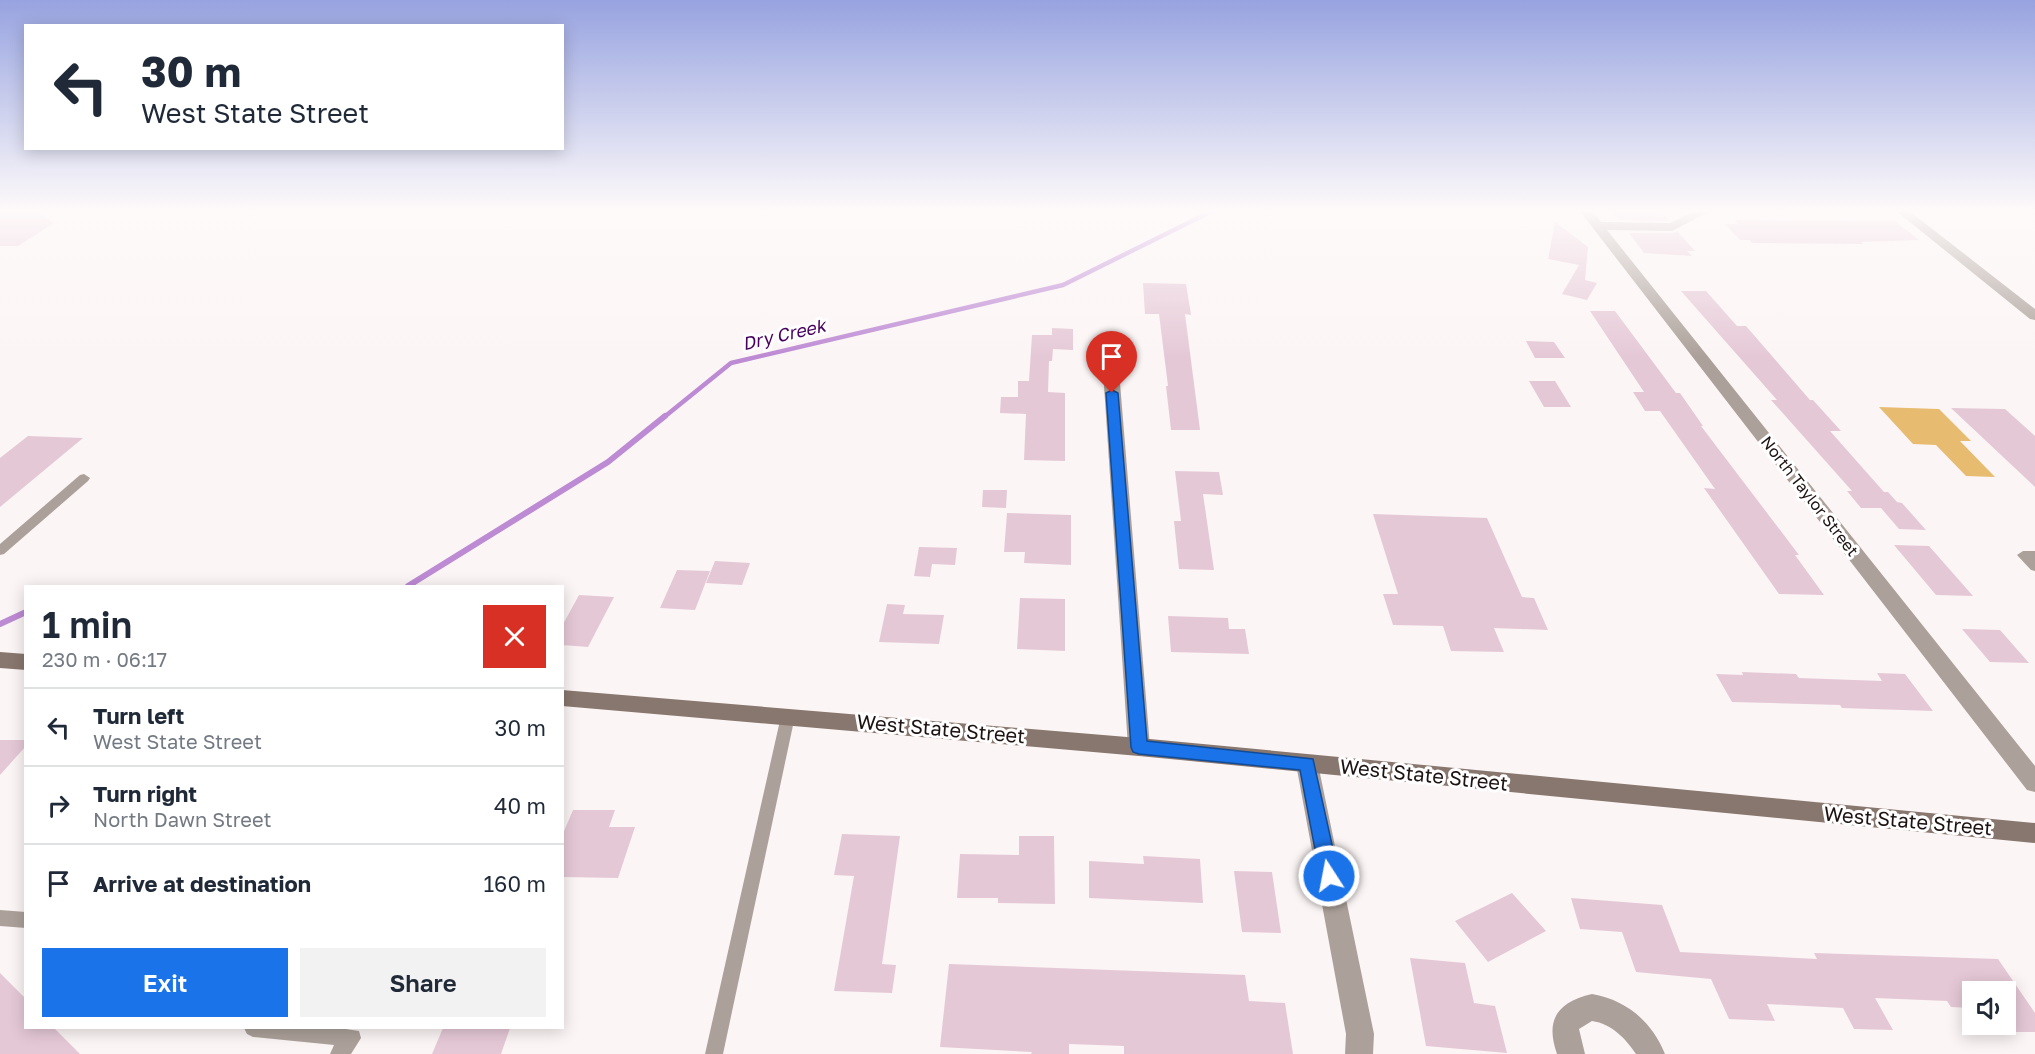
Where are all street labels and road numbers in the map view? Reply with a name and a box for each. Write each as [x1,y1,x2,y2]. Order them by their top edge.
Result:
street label: North Taylor Street [1757,432,1863,560]
street label: West State Street [856,709,1026,747]
street label: West State Street [1339,753,1509,795]
street label: West State Street [1823,801,1993,839]

